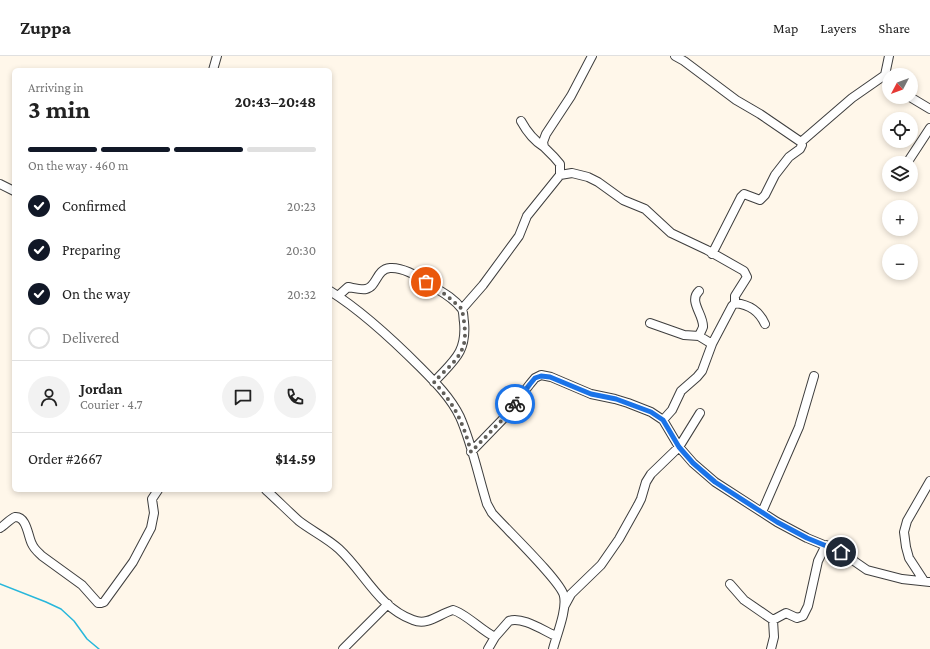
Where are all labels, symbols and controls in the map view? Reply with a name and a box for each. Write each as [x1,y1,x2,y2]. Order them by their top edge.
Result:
text: Zuppa [20,17,71,38]
text: Map [773,20,798,36]
text: Layers [820,20,857,36]
text: Share [879,20,910,36]
north arrow [882,68,918,104]
map controls [882,68,918,280]
text: Arriving in [28,80,84,95]
text: 20:43–20:48 [235,94,316,110]
text: 3 min [28,95,90,124]
button: locate [882,112,918,148]
button: layers [882,156,918,192]
text: On the way · 460 m [28,158,128,173]
icon: check [28,195,50,217]
text: Confirmed [62,198,126,214]
text: 20:23 [287,199,316,214]
button: + [882,200,918,236]
icon: check [28,239,50,261]
text: Preparing [62,242,121,258]
text: 20:30 [286,243,316,258]
button: − [882,244,918,280]
pin [409,265,443,299]
icon: bag [415,271,437,293]
icon: check [28,283,50,305]
text: On the way [62,286,130,302]
text: 20:32 [287,287,316,302]
text: Delivered [62,330,119,346]
button: person [28,376,70,418]
button: chat [222,376,264,418]
button: phone [274,376,316,418]
text: Jordan [80,381,122,397]
courier [495,384,535,424]
icon: bike [504,393,526,415]
text: Courier · 4.7 [80,397,143,412]
text: Order #2667 [28,451,102,467]
text: $14.59 [275,451,316,467]
pin [824,535,858,569]
icon: home [830,541,852,563]

